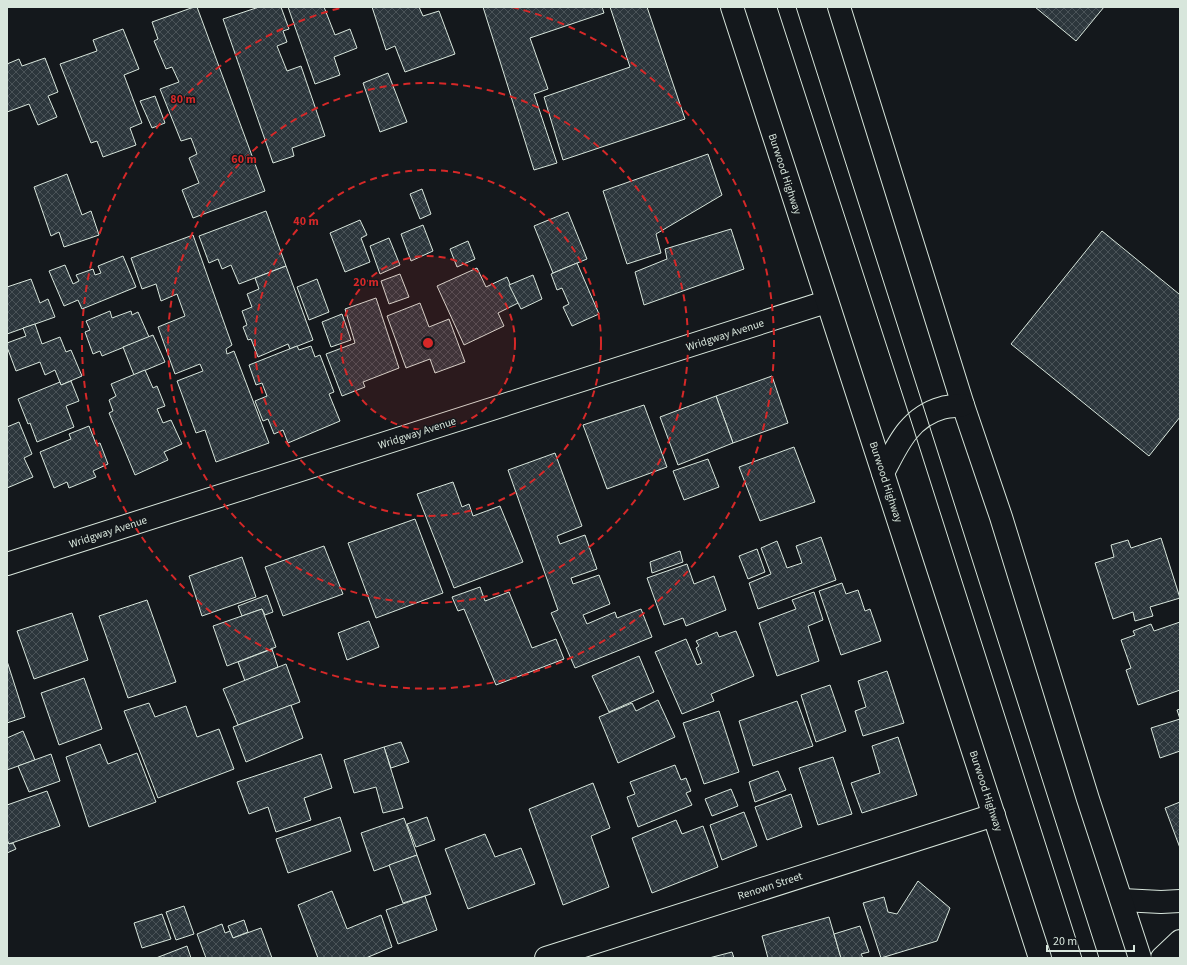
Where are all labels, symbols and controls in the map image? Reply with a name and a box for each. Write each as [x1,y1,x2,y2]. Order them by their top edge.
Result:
text: 80 m [170,91,196,108]
street label: Burwood Highway [765,132,805,216]
text: 60 m [231,151,257,168]
text: 40 m [293,213,319,230]
text: 20 m [353,274,379,291]
street label: Wridgway Avenue [684,315,767,355]
centre of rings [421,336,435,350]
street label: Wridgway Avenue [376,413,459,453]
street label: Burwood Highway [866,440,906,524]
street label: Wridgway Avenue [67,512,150,552]
street label: Burwood Highway [966,749,1006,833]
street label: Renown Street [736,868,805,904]
scale bar [1047,927,1134,953]
text: 20 m [1053,933,1077,950]

